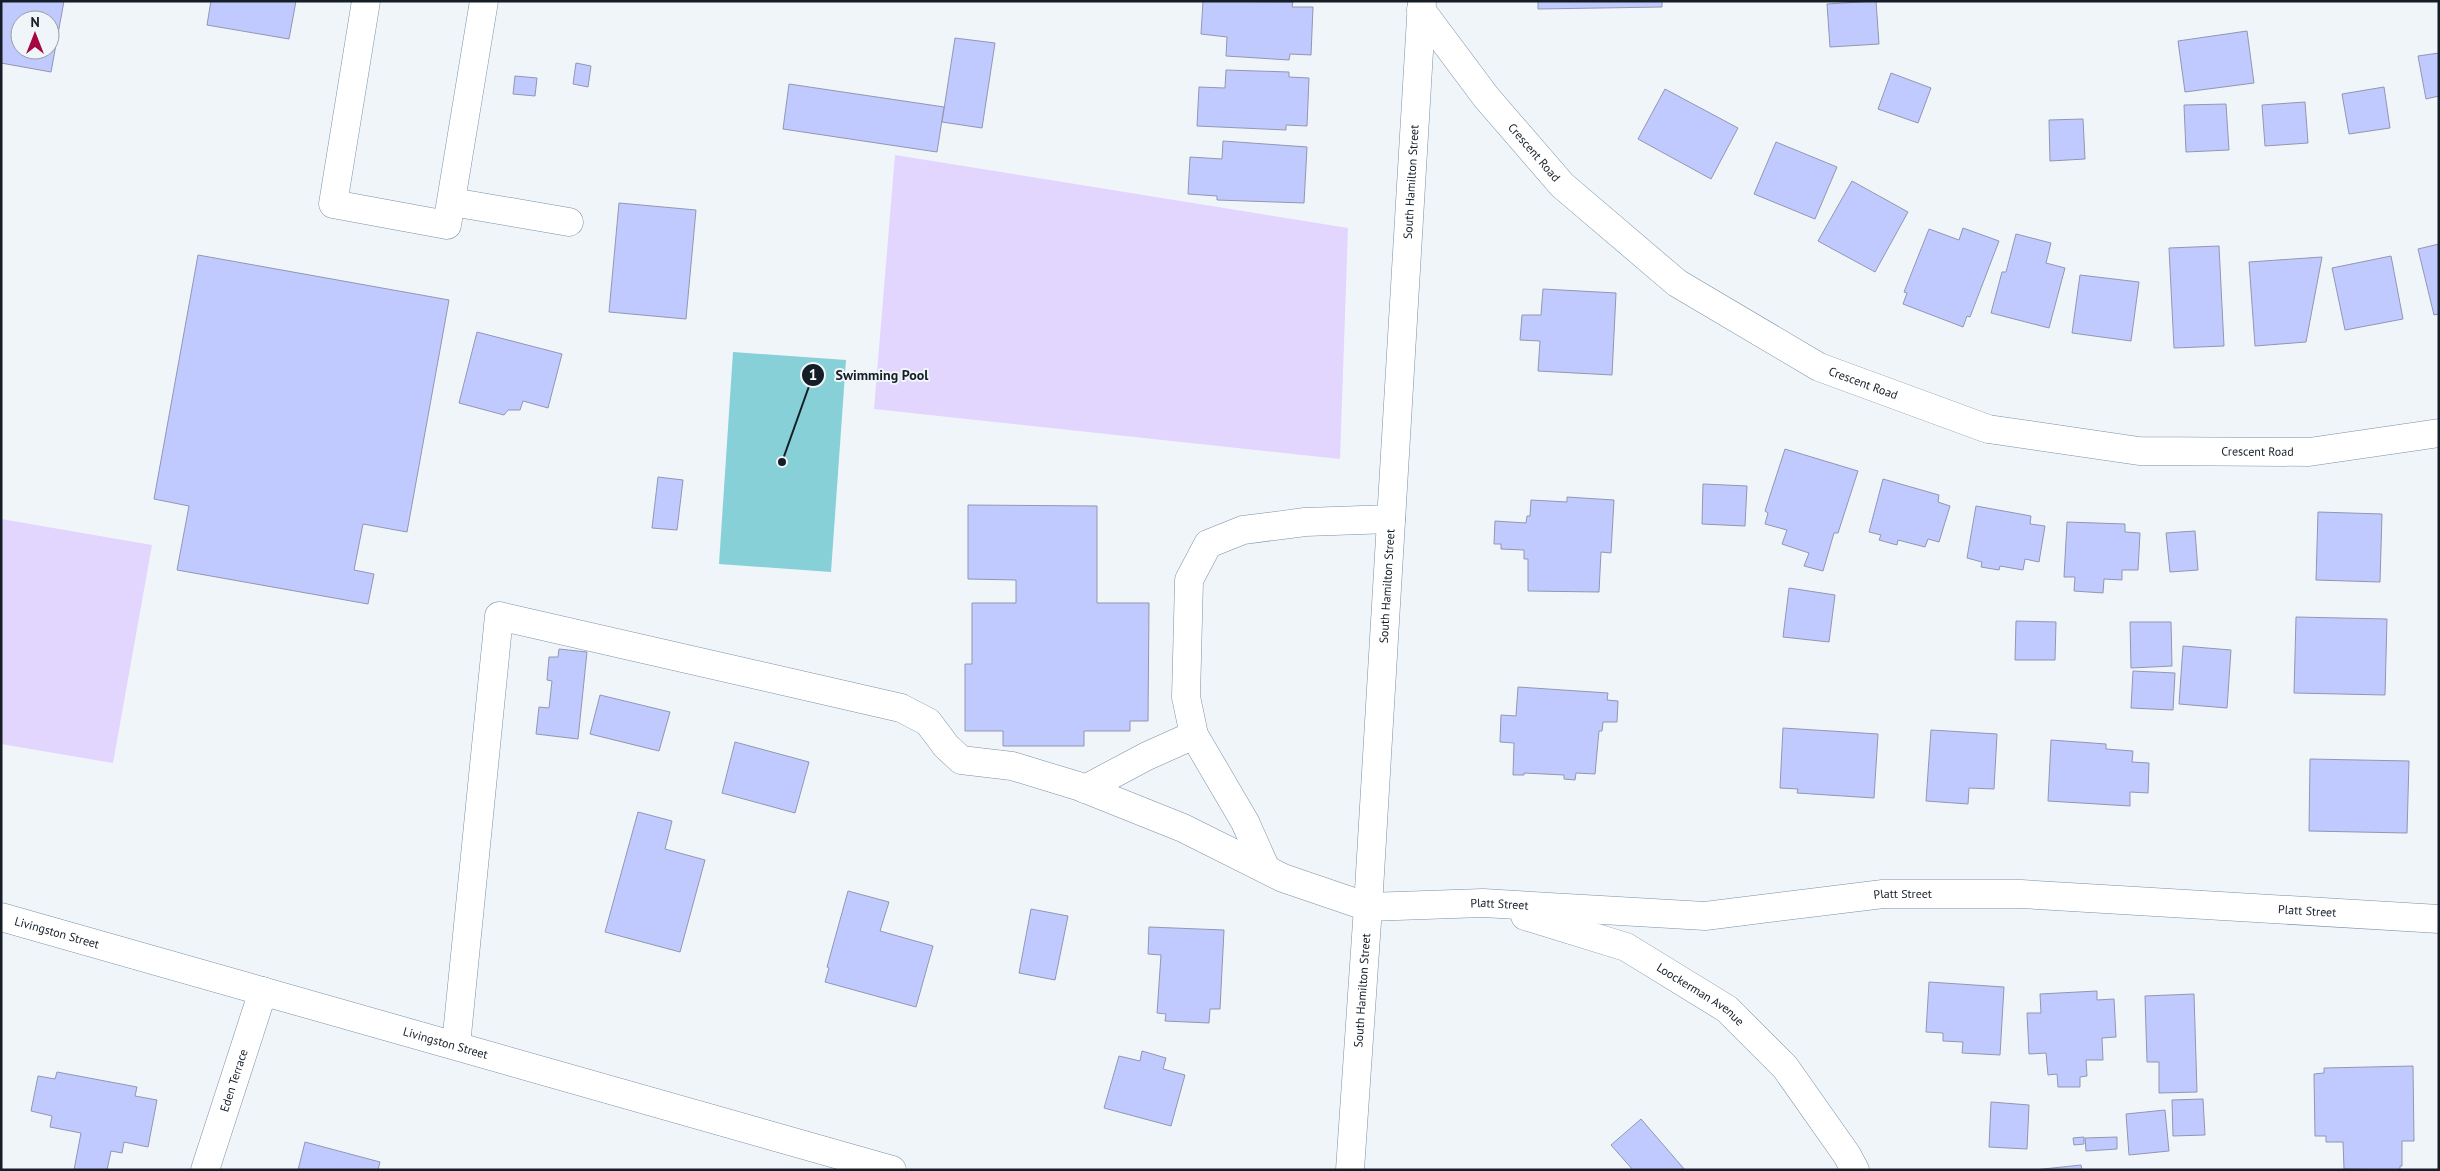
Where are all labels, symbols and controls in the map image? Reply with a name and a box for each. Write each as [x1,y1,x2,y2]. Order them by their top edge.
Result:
north arrow [10,10,60,60]
text: N [30,13,40,31]
street label: Crescent Road [1505,120,1564,185]
street label: South Hamilton Street [1400,124,1422,239]
callout: Swimming Pool [800,360,938,389]
street label: Crescent Road [1827,363,1900,402]
text: 1 [809,365,817,384]
text: Swimming Pool [836,366,929,384]
street label: Crescent Road [2221,443,2294,459]
street label: South Hamilton Street [1376,529,1398,644]
street label: Platt Street [1873,886,1932,902]
street label: Platt Street [1470,895,1529,913]
street label: Platt Street [2278,901,2337,920]
street label: Livingston Street [13,913,101,952]
street label: South Hamilton Street [1350,933,1373,1048]
street label: Loockerman Avenue [1654,960,1747,1029]
street label: Livingston Street [401,1024,490,1062]
street label: Eden Terrace [216,1047,251,1114]

